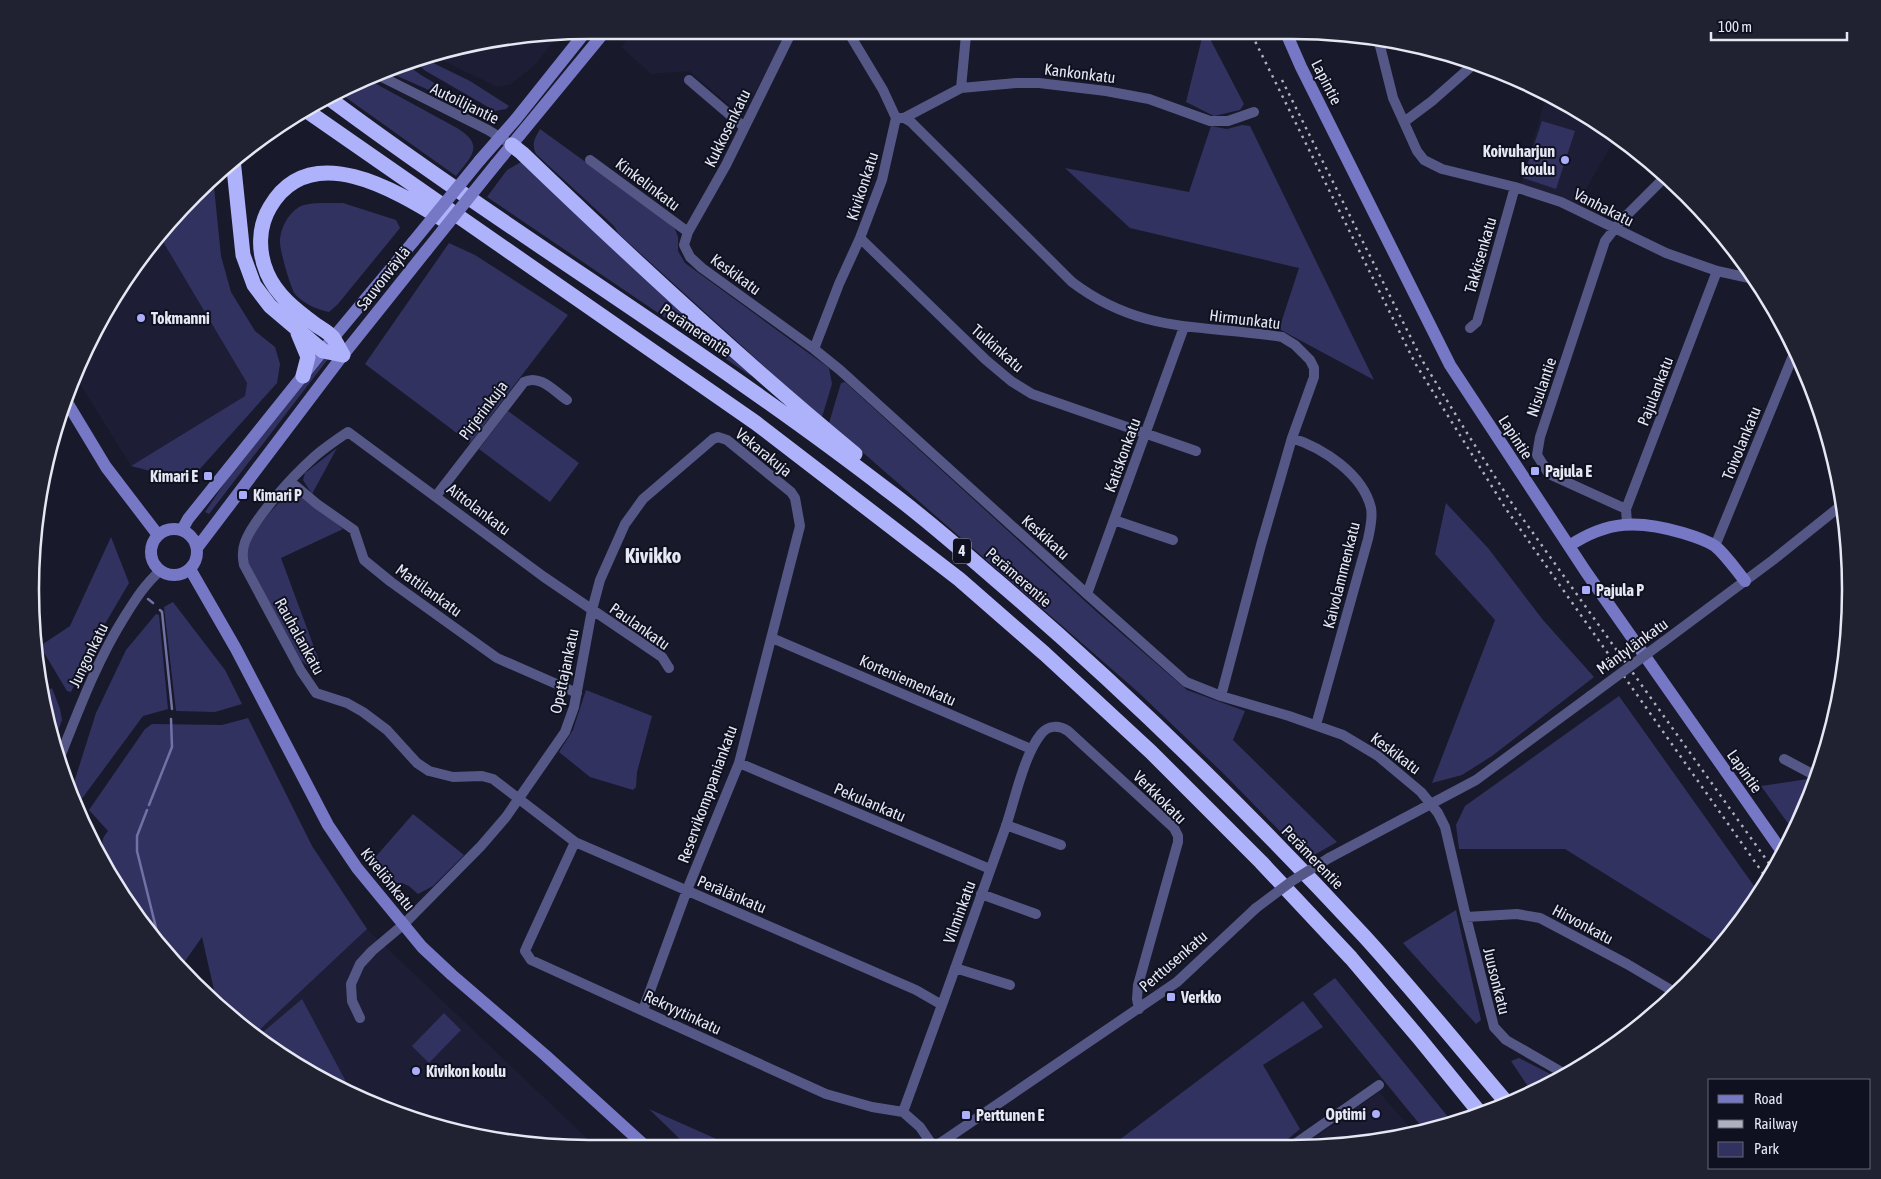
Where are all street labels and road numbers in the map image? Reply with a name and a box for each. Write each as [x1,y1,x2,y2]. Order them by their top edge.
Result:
street label: Lapintie [1307,56,1346,108]
street label: Kankonkatu [1043,60,1117,86]
street label: Autoilijantie [428,79,502,128]
street label: Kukkosenkatu [700,86,754,170]
street label: Kivikonkatu [843,150,881,222]
street label: Kinkelinkatu [612,154,684,214]
street label: Vanhakatu [1571,184,1637,230]
street label: Takkisenkatu [1461,215,1499,295]
street label: Sauvonväylä [353,243,414,314]
street label: Keskikatu [707,250,765,298]
street label: Perämerentie [657,300,735,360]
street label: Hirmunkatu [1208,306,1282,332]
street label: Tulkinkatu [968,321,1028,375]
street label: Pajulankatu [1634,354,1677,428]
street label: Nisulantie [1522,355,1560,419]
street label: Pirjerinkuja [455,377,512,444]
street label: Toivolankatu [1718,404,1764,482]
street label: Lapintie [1494,412,1537,463]
street label: Katiskonkatu [1100,415,1144,495]
street label: Vekarakuja [732,424,796,481]
street label: Aittolankatu [444,479,514,539]
street label: Keskikatu [1019,511,1073,563]
street label: Kaivolammenkatu [1319,520,1363,630]
road number: 4 [953,538,971,564]
street label: Perämerentie [983,544,1055,610]
street label: Mattilankatu [392,560,466,620]
street label: Rauhalankatu [272,595,328,677]
street label: Paulankatu [607,599,673,653]
street label: Mäntylänkatu [1593,614,1672,679]
street label: Jungonkatu [65,620,112,691]
street label: Opettajankatu [546,627,583,715]
street label: Korteniemenkatu [857,651,959,709]
street label: Reservikomppaniankatu [674,723,741,866]
street label: Keskikatu [1368,729,1424,777]
street label: Lapintie [1723,746,1766,796]
street label: Verkkokatu [1130,767,1190,827]
street label: Pekulankatu [832,779,908,825]
street label: Perämerentie [1278,822,1348,892]
street label: Kiveliönkatu [357,844,419,914]
street label: Perälänkatu [695,871,769,917]
street label: Vilminkatu [939,878,979,946]
street label: Hirvonkatu [1550,901,1616,947]
street label: Perttusenkatu [1135,927,1211,995]
street label: Juusonkatu [1480,946,1514,1016]
street label: Rekryytinkatu [641,986,724,1039]

